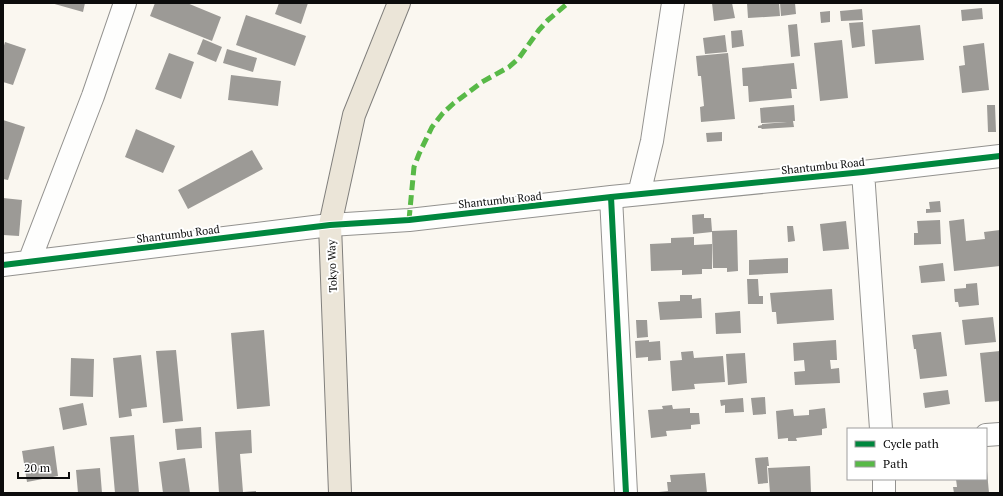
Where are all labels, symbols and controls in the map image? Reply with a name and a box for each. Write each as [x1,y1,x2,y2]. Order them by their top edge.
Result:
street label: Shantumbu Road [781,155,865,177]
street label: Shantumbu Road [458,189,542,211]
street label: Shantumbu Road [136,222,220,246]
street label: Tokyo Way [324,239,340,293]
legend [847,428,987,480]
text: Cycle path [883,436,939,451]
scale bar [18,454,69,480]
text: Path [883,456,908,471]
text: 20 m [24,460,51,475]

